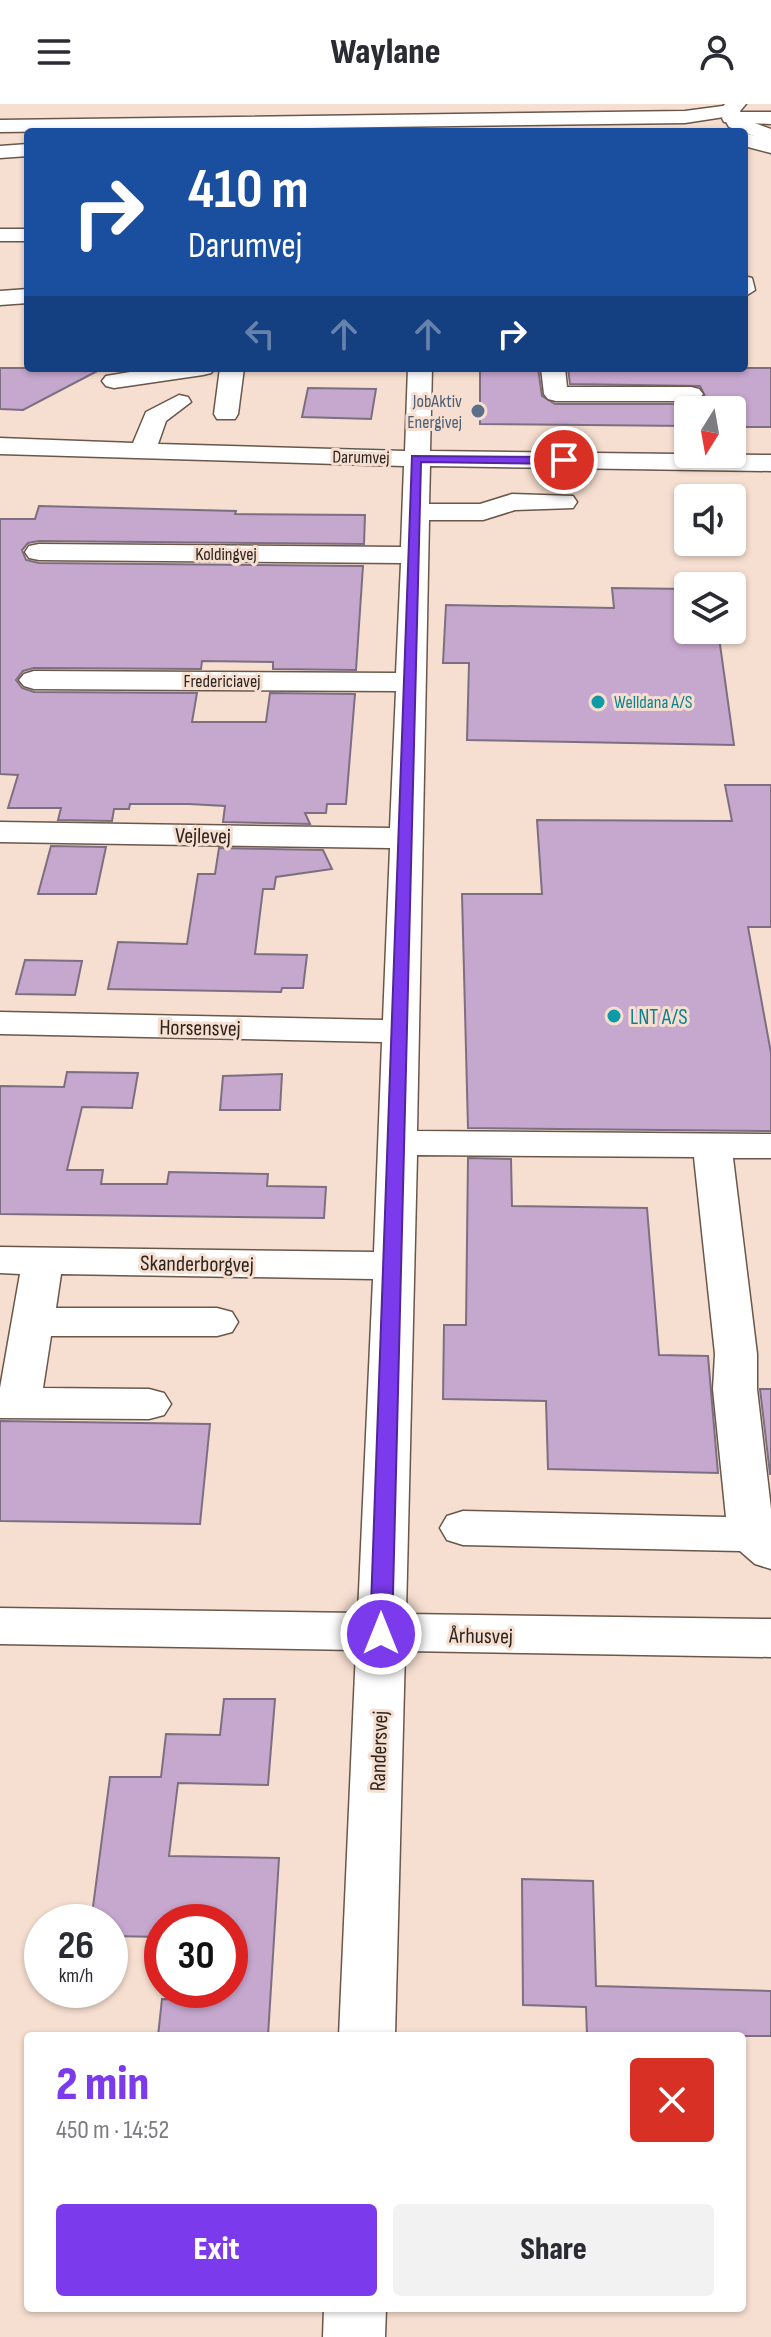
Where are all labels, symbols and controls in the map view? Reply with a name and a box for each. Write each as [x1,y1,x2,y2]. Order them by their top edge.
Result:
icon: menu [32,30,76,74]
icon: person [695,30,739,74]
text: Waylane [331,31,440,74]
text: 410 m [188,157,309,224]
icon: right [56,160,160,264]
text: Darumvej [188,225,302,268]
icon: left [238,312,282,356]
icon: ahead [322,312,366,356]
icon: ahead [406,312,450,356]
icon: right [490,312,534,356]
place label: JobAktiv Energivej [407,391,462,433]
north arrow [674,396,746,468]
map controls [674,396,746,644]
marker: JobAktiv Energivej [469,402,487,420]
pin [530,426,598,494]
icon: arrive [542,438,586,482]
street label: Darumvej [332,447,390,468]
button: sound [674,484,746,556]
street label: Koldingvej [195,544,257,565]
button: layers [674,572,746,644]
street label: Fredericiavej [184,671,260,692]
place label: Welldana A/S [614,692,693,713]
marker: Welldana A/S [589,693,607,711]
street label: Vejlevej [175,823,231,850]
place label: LNT A/S [630,1004,688,1031]
marker: LNT A/S [605,1007,623,1025]
street label: Horsensvej [159,1014,241,1043]
street label: Skanderborgvej [140,1250,254,1279]
position arrow [339,1592,423,1676]
street label: Århusvej [448,1622,513,1651]
street label: Randersvej [365,1710,394,1792]
speed limit sign: 30 [144,1904,248,2008]
text: 26 [58,1922,94,1970]
text: km/h [59,1964,93,1988]
text: 2 min [56,2056,149,2113]
button: close [630,2058,714,2142]
text: 450 m · 14:52 [56,2115,169,2146]
button: Exit [56,2204,377,2296]
button: Share [393,2204,714,2296]

